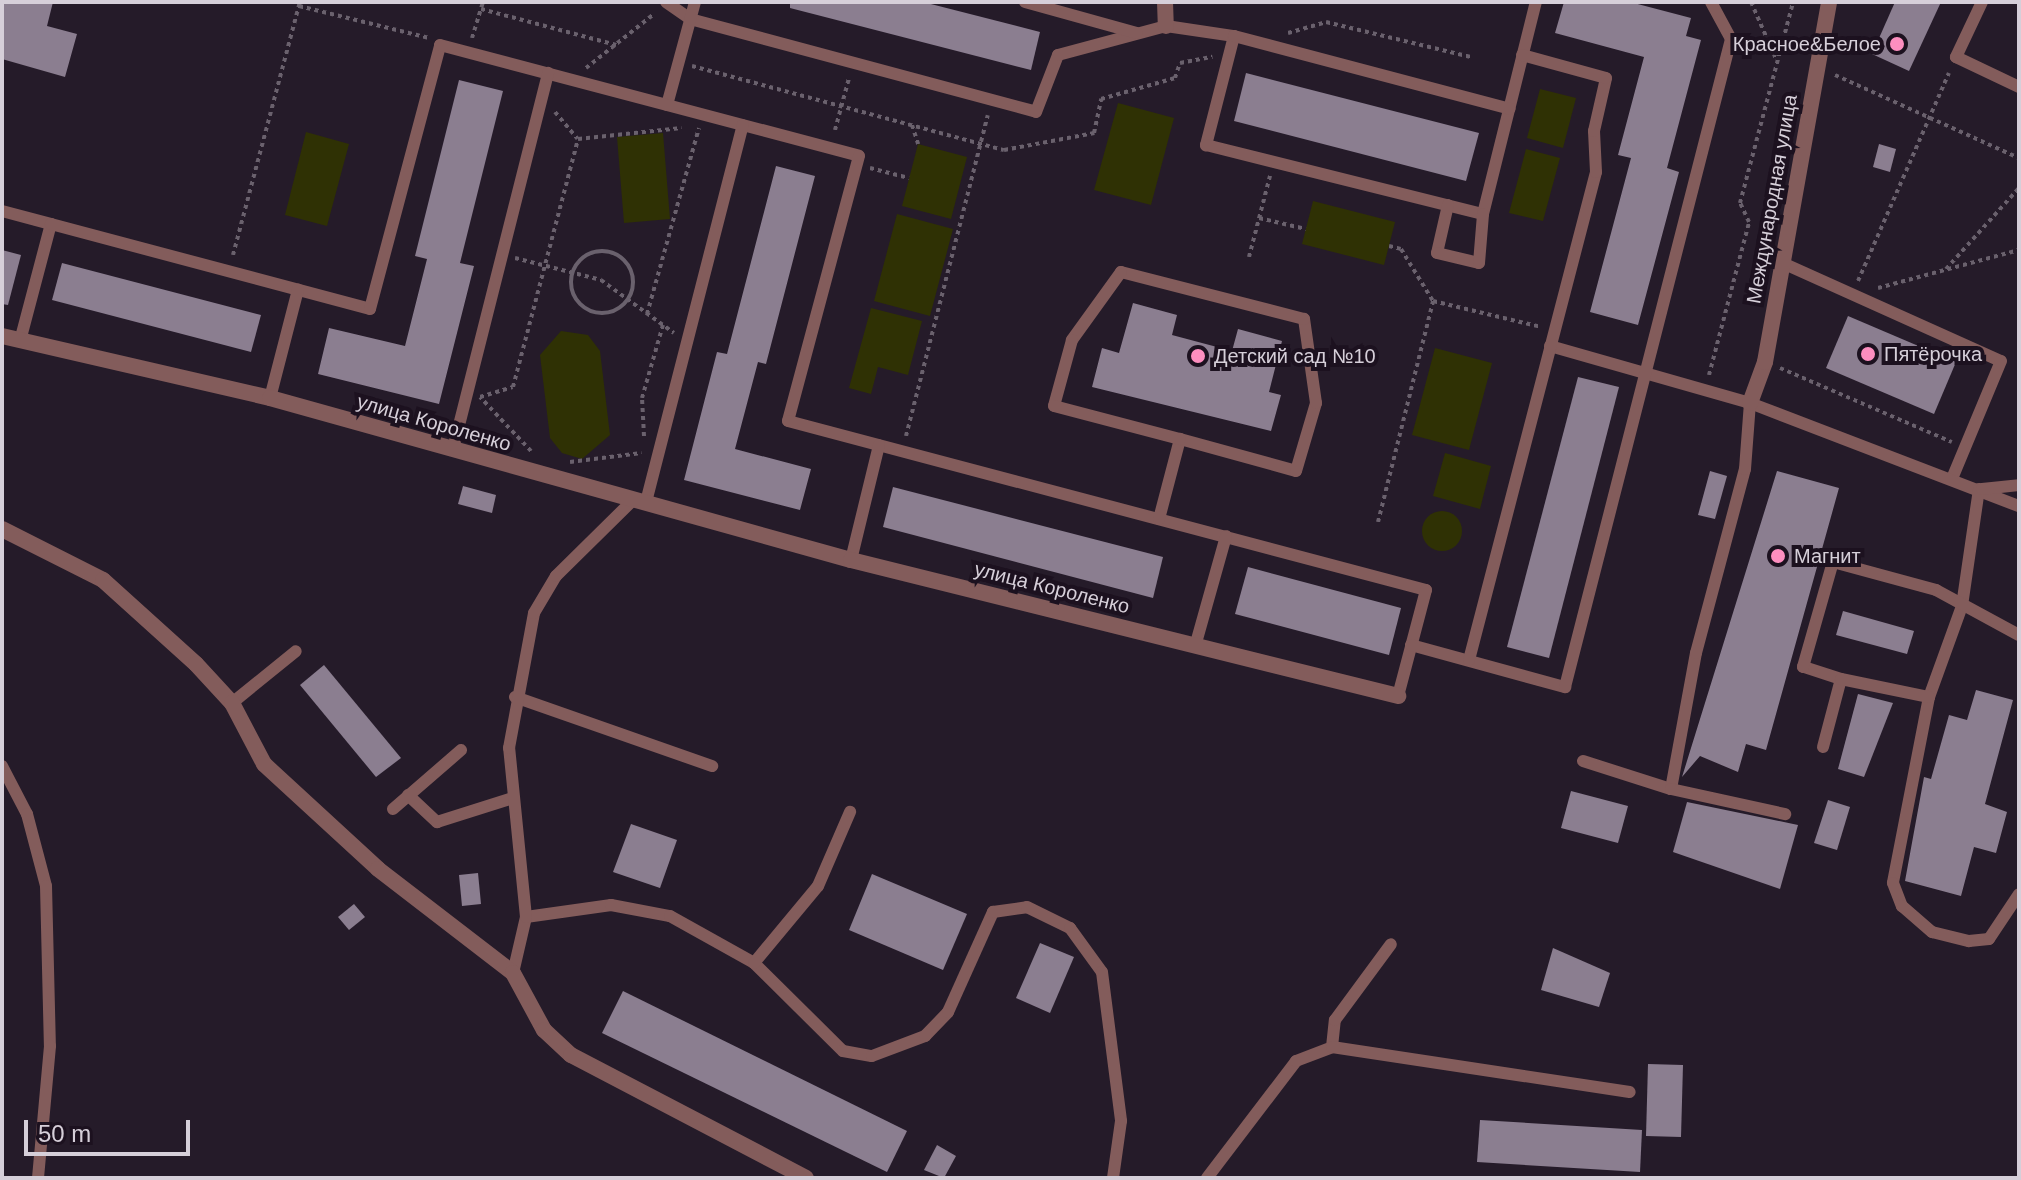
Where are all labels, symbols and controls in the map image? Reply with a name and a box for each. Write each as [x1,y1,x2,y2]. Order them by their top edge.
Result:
place label: Красное&Белое [1733,32,1881,56]
marker: Красное&Белое [1888,35,1906,53]
street label: Международная улица [1742,93,1802,305]
place label: Пятёрочка [1884,342,1982,366]
place label: Детский сад №10 [1214,344,1376,368]
marker: Пятёрочка [1859,345,1877,363]
marker: Детский сад №10 [1189,347,1207,365]
street label: улица Короленко [354,390,514,456]
place label: Магнит [1794,544,1861,568]
marker: Магнит [1769,547,1787,565]
street label: улица Короленко [972,557,1132,619]
scale bar [28,1104,194,1154]
text: 50 m [38,1120,91,1147]

